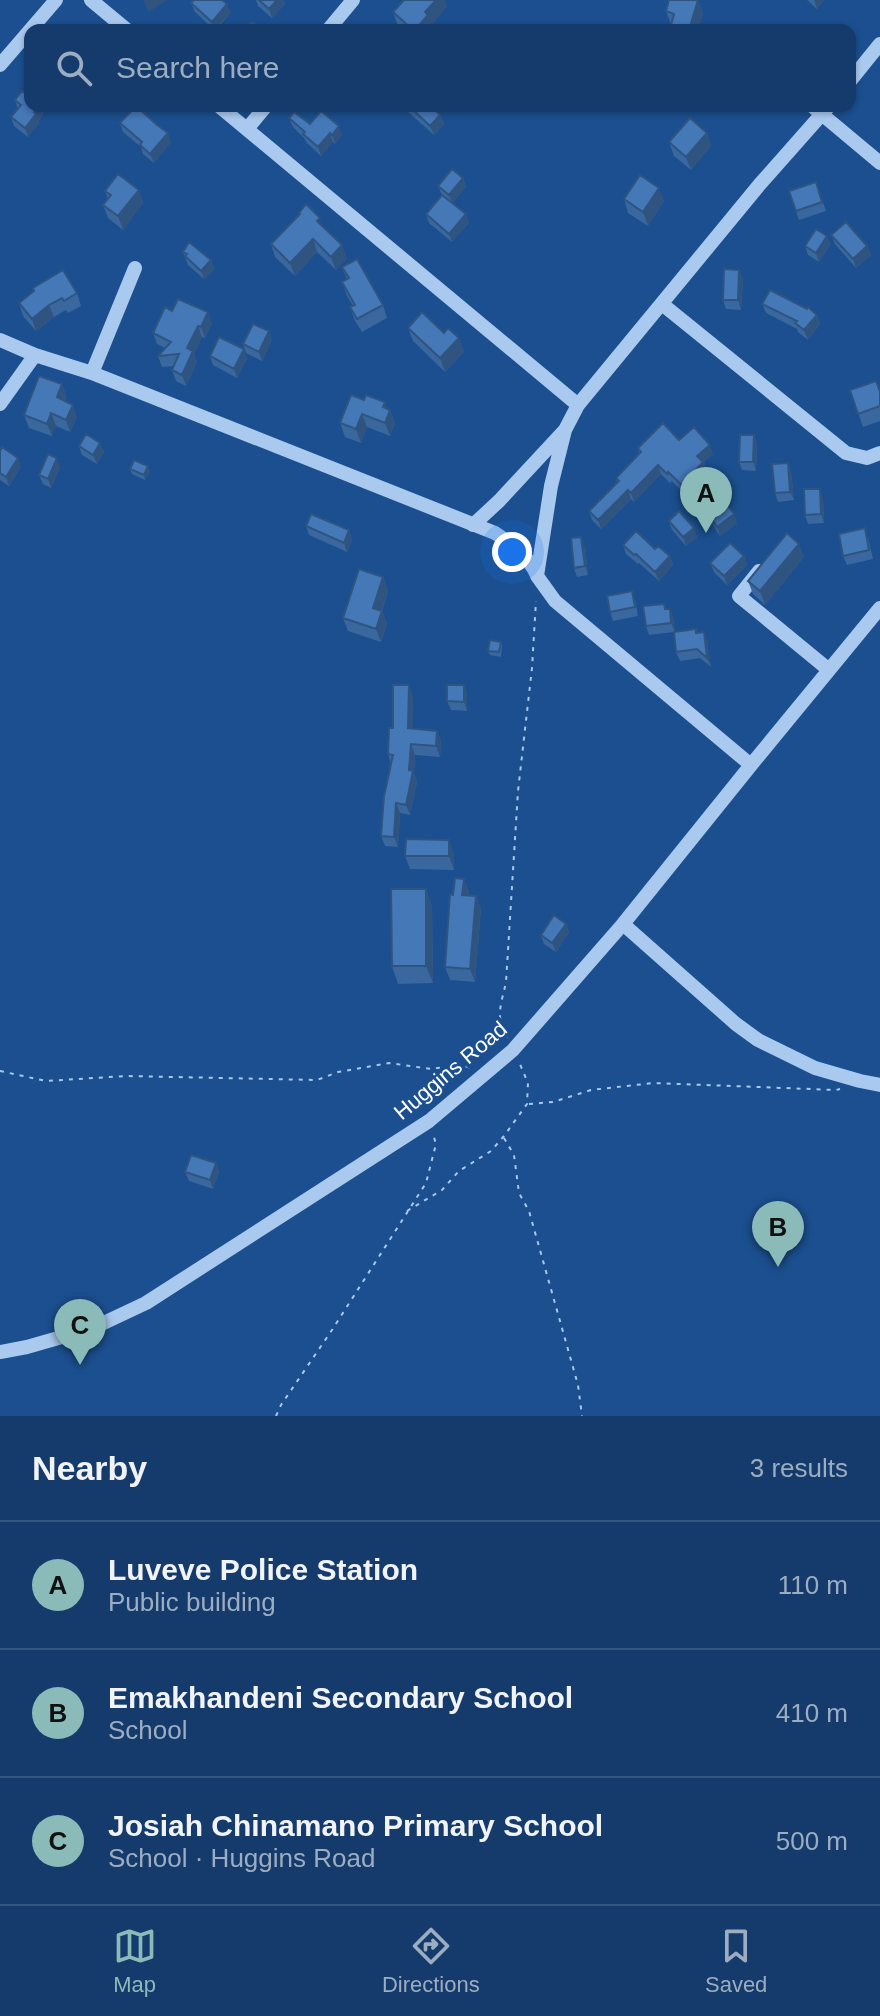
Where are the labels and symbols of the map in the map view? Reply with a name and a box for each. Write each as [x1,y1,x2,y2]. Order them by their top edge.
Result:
pin: A [680,467,732,533]
your location [492,532,532,572]
street label: Huggins Road [389,1016,512,1125]
pin: B [752,1201,804,1267]
pin: C [54,1299,106,1365]

